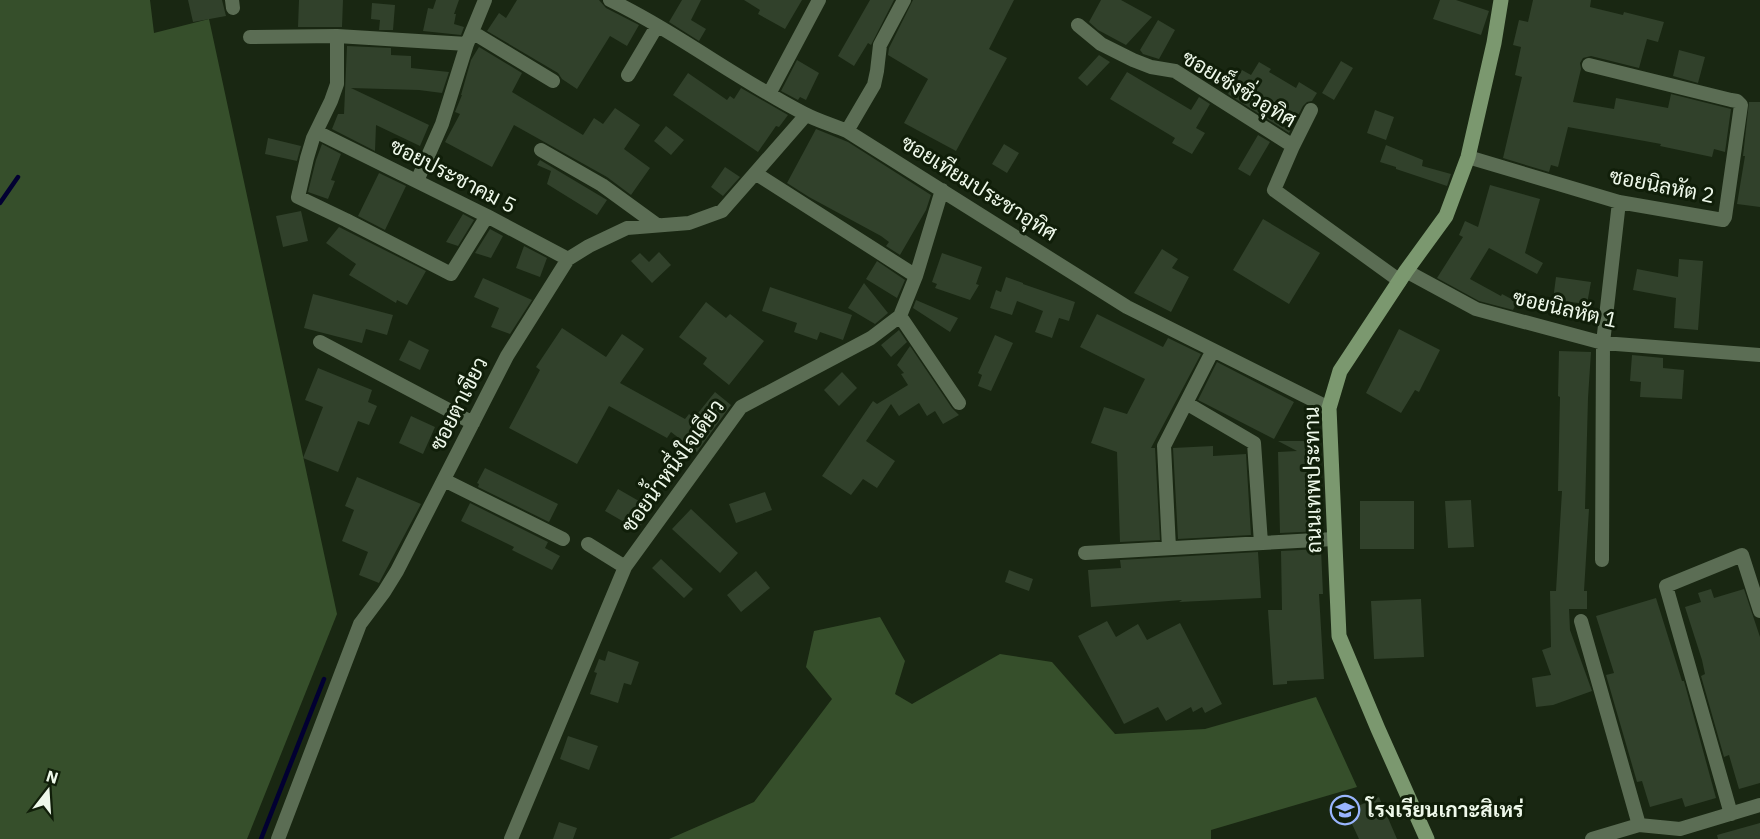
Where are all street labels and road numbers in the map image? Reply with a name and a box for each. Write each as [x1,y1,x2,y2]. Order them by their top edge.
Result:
street label: ซอยเซ็งซิ่วอุทิศ [1177,40,1304,134]
street label: ซอยเทียมประชาอุทิศ [896,128,1063,247]
street label: ซอยประชาคม 5 [385,131,521,219]
street label: ซอยนิลหัต 2 [1607,161,1717,209]
street label: ซอยนิลหัต 1 [1510,282,1620,334]
street label: ซอยตาเขียว [422,352,494,455]
street label: ซอยน้ำหนึ่งใจเดียว [610,390,730,538]
street label: ถนนเทพประทาน [1297,406,1327,554]

